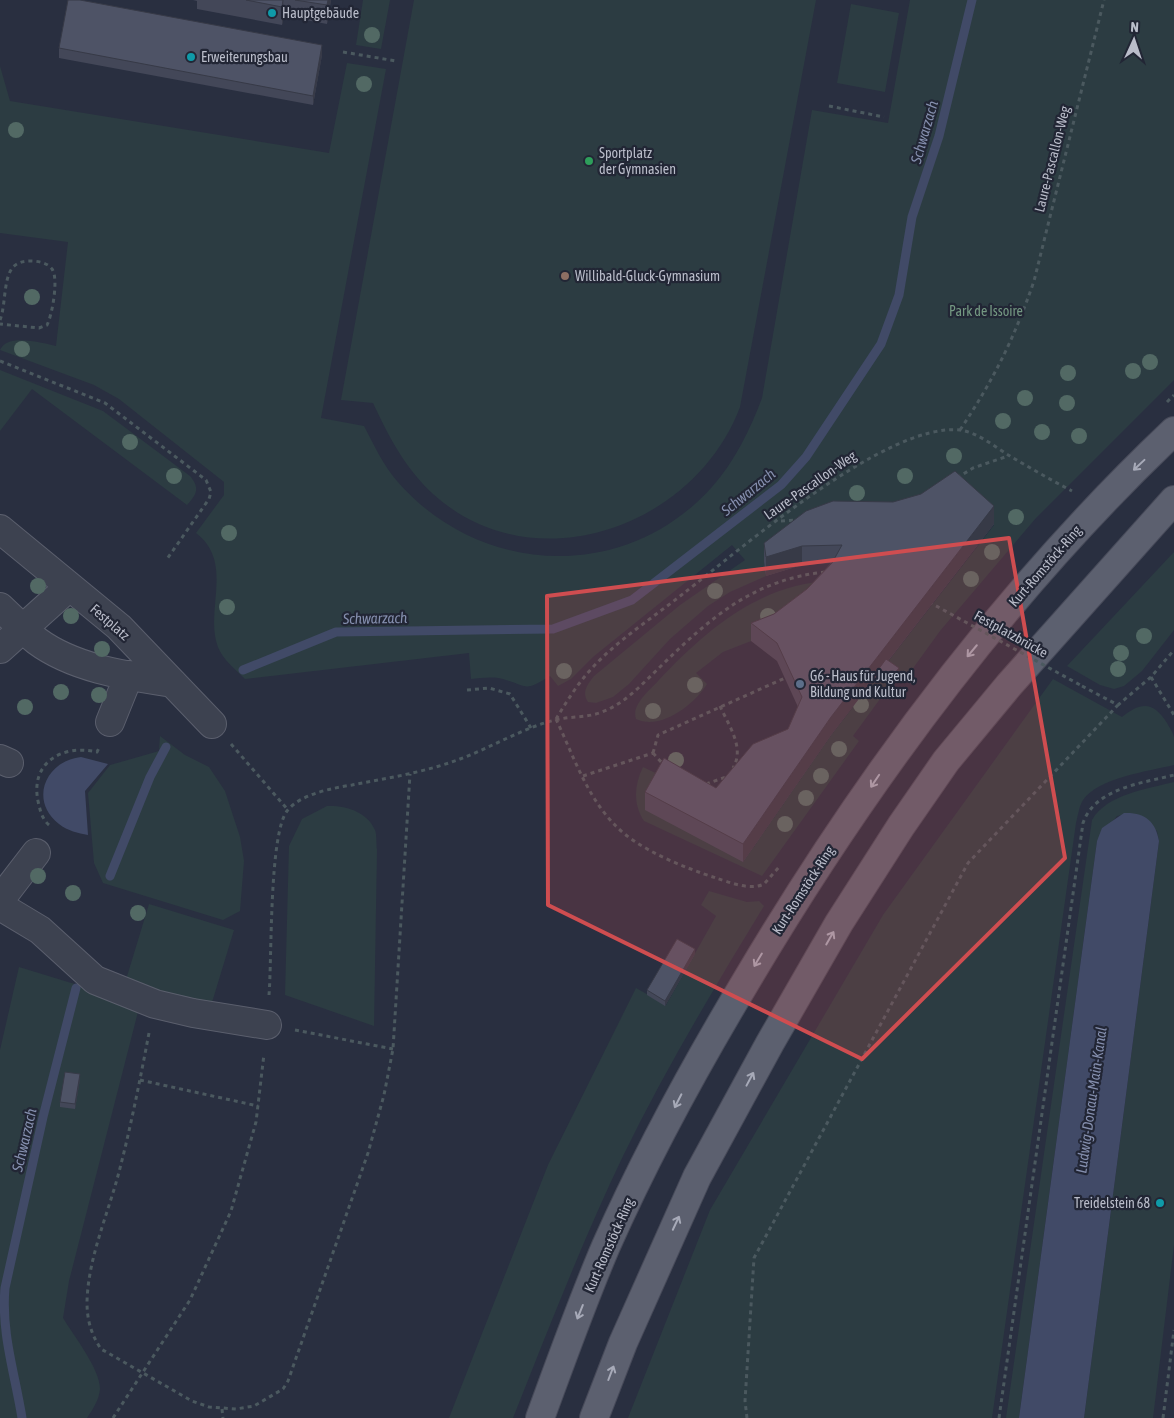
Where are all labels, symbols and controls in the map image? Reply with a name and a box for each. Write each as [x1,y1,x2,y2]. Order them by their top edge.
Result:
place label: Hauptgebäude [282,5,359,21]
marker: Hauptgebäude [266,7,278,19]
north arrow [1109,15,1159,65]
text: N [1130,19,1139,35]
place label: Erweiterungsbau [201,49,288,65]
marker: Erweiterungsbau [185,51,197,63]
water label: Schwarzach [907,99,941,166]
street label: Laure-Pascallon-Weg [1031,104,1073,214]
place label: Sportplatz der Gymnasien [599,145,676,177]
marker: Sportplatz der Gymnasien [583,155,595,167]
place label: Willibald-Gluck-Gymnasium [575,268,720,284]
marker: Willibald-Gluck-Gymnasium [559,270,571,282]
park label: Park de Issoire [949,303,1023,319]
street label: Laure-Pascallon-Weg [761,447,859,523]
one-way arrow [1132,459,1145,471]
water label: Schwarzach [717,465,778,519]
street label: Kurt-Romstöck-Ring [1006,522,1084,610]
street label: Festplatz [87,601,133,643]
street label: Festplatzbrücke [971,607,1051,661]
water label: Schwarzach [342,609,407,627]
one-way arrow [967,645,978,658]
place label: G6 - Haus für Jugend, Bildung und Kultur [810,668,916,700]
marker: G6 - Haus für Jugend, Bildung und Kultur [794,678,806,690]
one-way arrow [870,774,880,788]
street label: Kurt-Romstöck-Ring [769,843,837,937]
one-way arrow [826,931,836,945]
one-way arrow [753,952,763,967]
water label: Ludwig-Donau-Main-Kanal [1072,1026,1110,1174]
one-way arrow [746,1072,755,1087]
one-way arrow [673,1094,683,1109]
water label: Schwarzach [8,1107,40,1174]
street label: Kurt-Romstöck-Ring [581,1195,637,1295]
place label: Treidelstein 68 [1074,1195,1150,1211]
marker: Treidelstein 68 [1154,1197,1166,1209]
one-way arrow [671,1216,681,1231]
one-way arrow [575,1304,584,1319]
one-way arrow [607,1365,616,1381]

